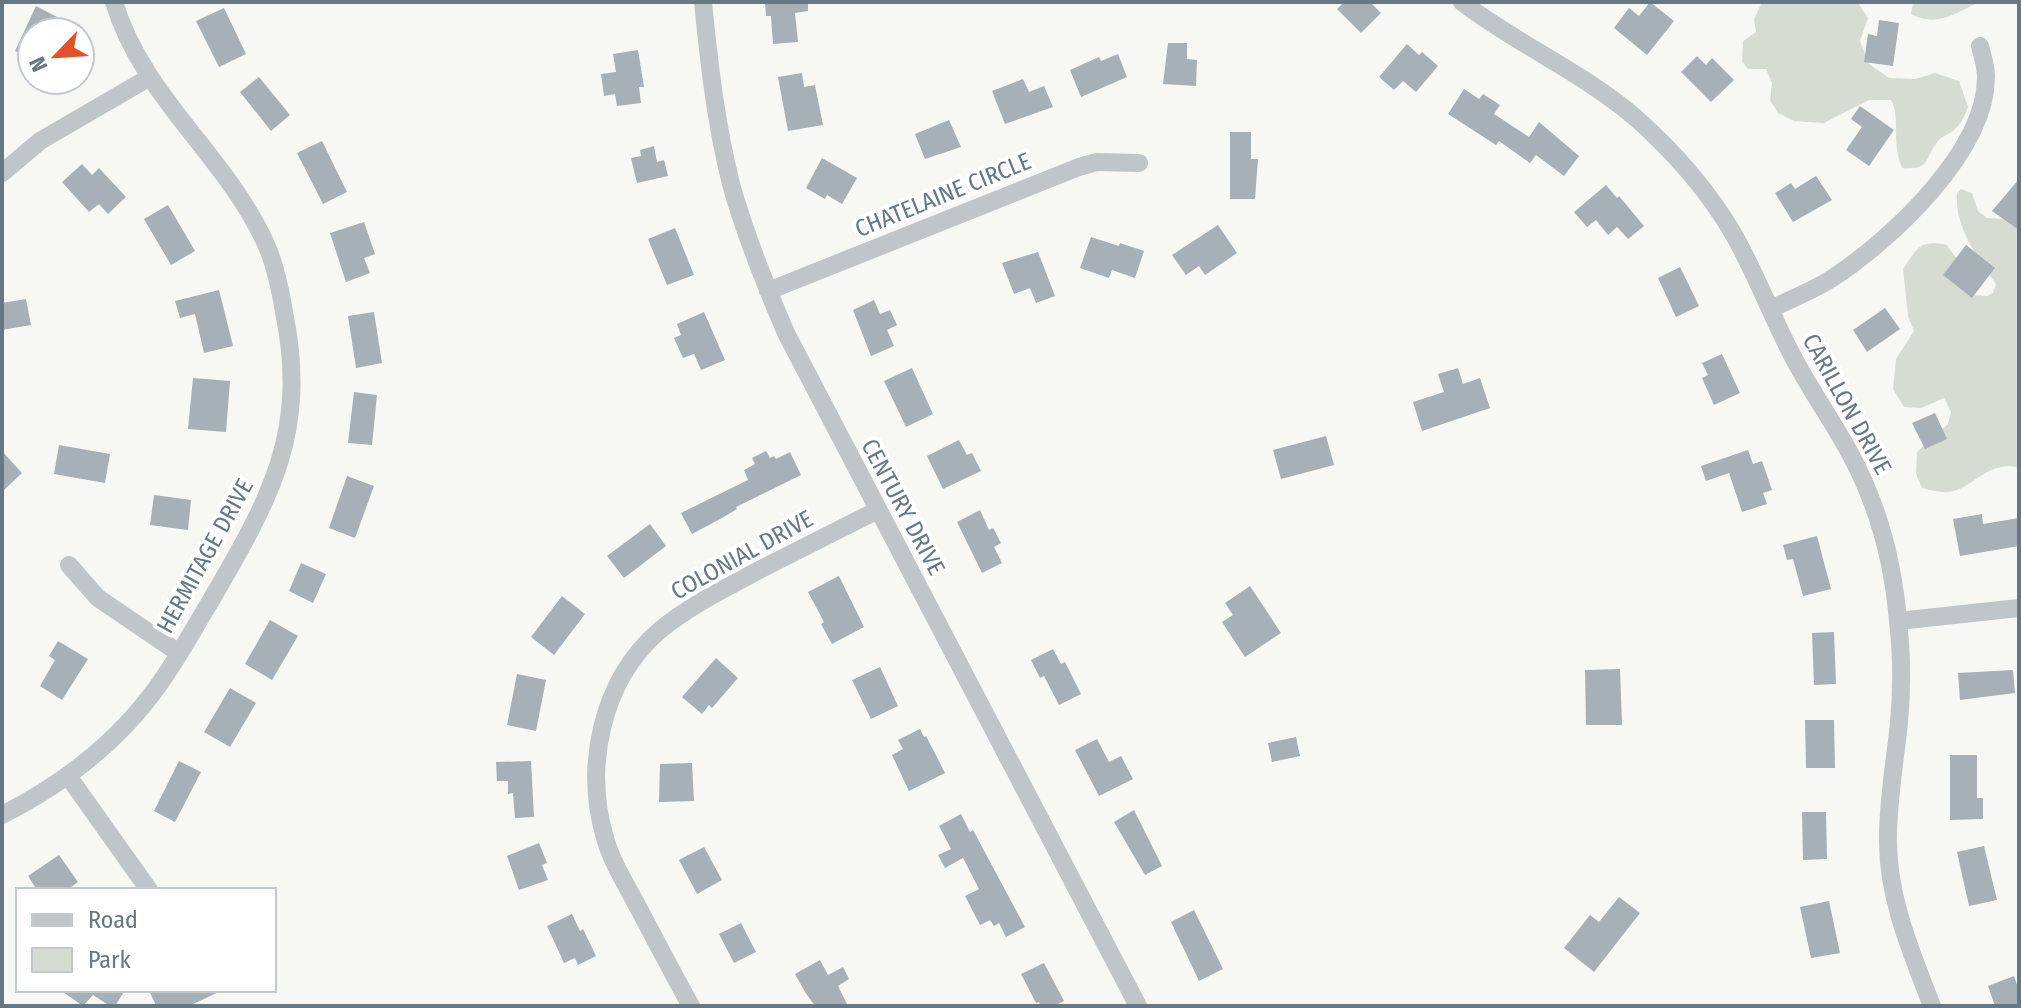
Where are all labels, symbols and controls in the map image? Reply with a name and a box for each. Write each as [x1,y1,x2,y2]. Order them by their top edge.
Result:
north arrow [16,16,96,96]
text: N [23,53,53,76]
street label: CHATELAINE CIRCLE [851,147,1035,243]
street label: CARILLON DRIVE [1797,329,1897,479]
street label: CENTURY DRIVE [855,434,951,580]
street label: HERMITAGE DRIVE [151,474,259,638]
street label: COLONIAL DRIVE [666,504,818,606]
legend [16,888,276,992]
text: Road [88,906,138,934]
text: Park [88,946,131,974]

